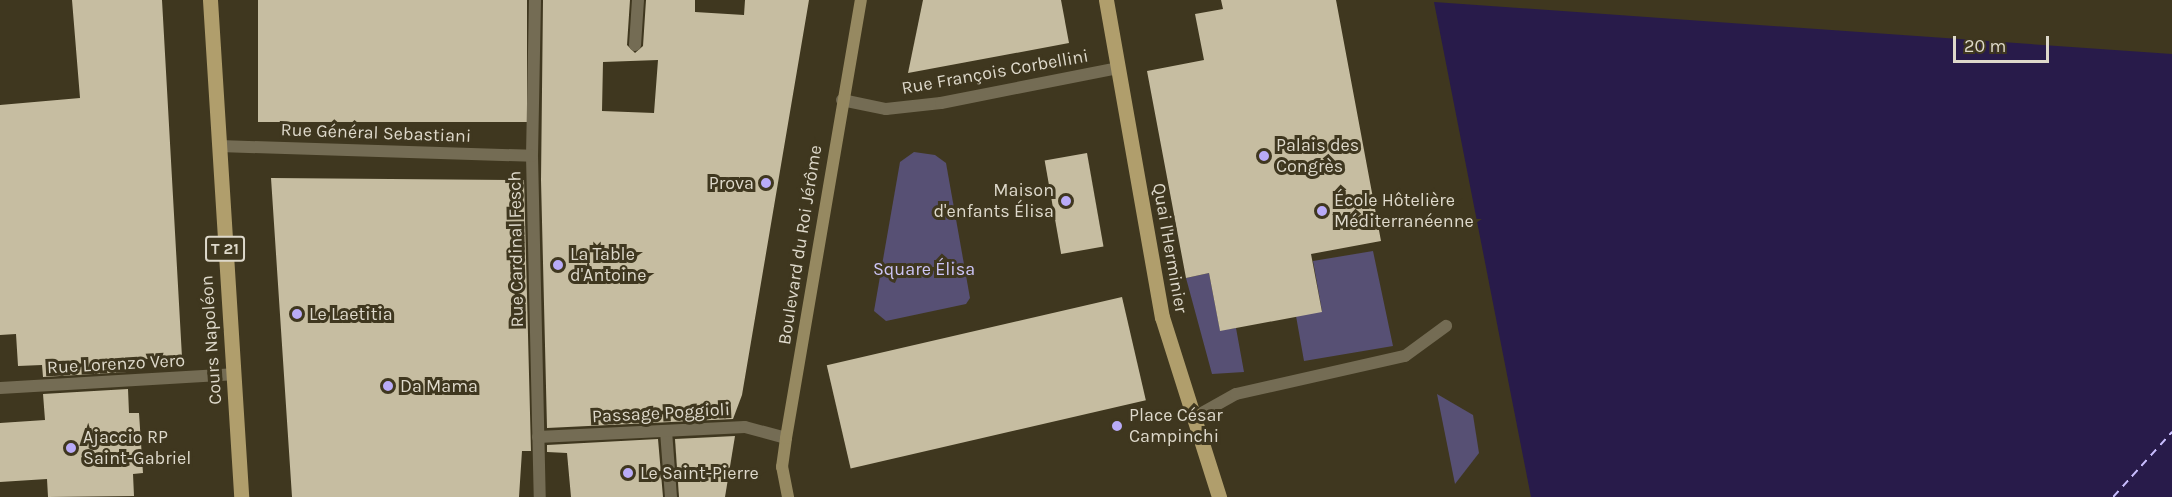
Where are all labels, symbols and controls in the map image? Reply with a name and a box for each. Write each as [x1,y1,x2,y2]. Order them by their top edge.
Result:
scale bar [1956,24,2052,62]
text: 20 m [1964,35,2006,57]
street label: Rue François Corbellini [900,45,1090,99]
street label: Rue Général Sebastiani [280,119,472,147]
place label: Palais des Congrès [1276,135,1359,178]
street label: Boulevard du Roi Jérôme [774,144,826,346]
marker: Palais des Congrès [1257,149,1271,163]
street label: Rue Cardinal Fesch [504,170,528,328]
place label: Prova [709,172,754,194]
marker: Prova [759,176,773,190]
place label: Maison d'enfants Élisa [933,180,1054,222]
street label: Quai l'Herminier [1148,181,1192,315]
place label: École Hôtelière Méditerranéenne [1334,190,1474,232]
marker: Maison d'enfants Élisa [1059,194,1073,208]
marker: École Hôtelière Méditerranéenne [1315,204,1329,218]
road number: T 21 [204,236,246,262]
place label: La Table d'Antoine [570,244,646,286]
marker: La Table d'Antoine [551,258,565,272]
park label: Square Élisa [873,258,975,280]
street label: Cours Napoléon [196,275,226,405]
place label: Le Laetitia [309,303,393,325]
marker: Le Laetitia [290,307,304,321]
street label: Rue Lorenzo Vero [46,350,186,378]
place label: Da Mama [400,375,478,397]
marker: Da Mama [381,379,395,393]
street label: Passage Poggioli [591,399,731,427]
place label: Place César Campinchi [1129,405,1223,448]
marker: Place César Campinchi [1110,419,1124,433]
place label: Ajaccio RP Saint-Gabriel [83,427,191,470]
marker: Ajaccio RP Saint-Gabriel [64,441,78,455]
place label: Le Saint-Pierre [640,462,759,484]
marker: Le Saint-Pierre [621,466,635,480]

